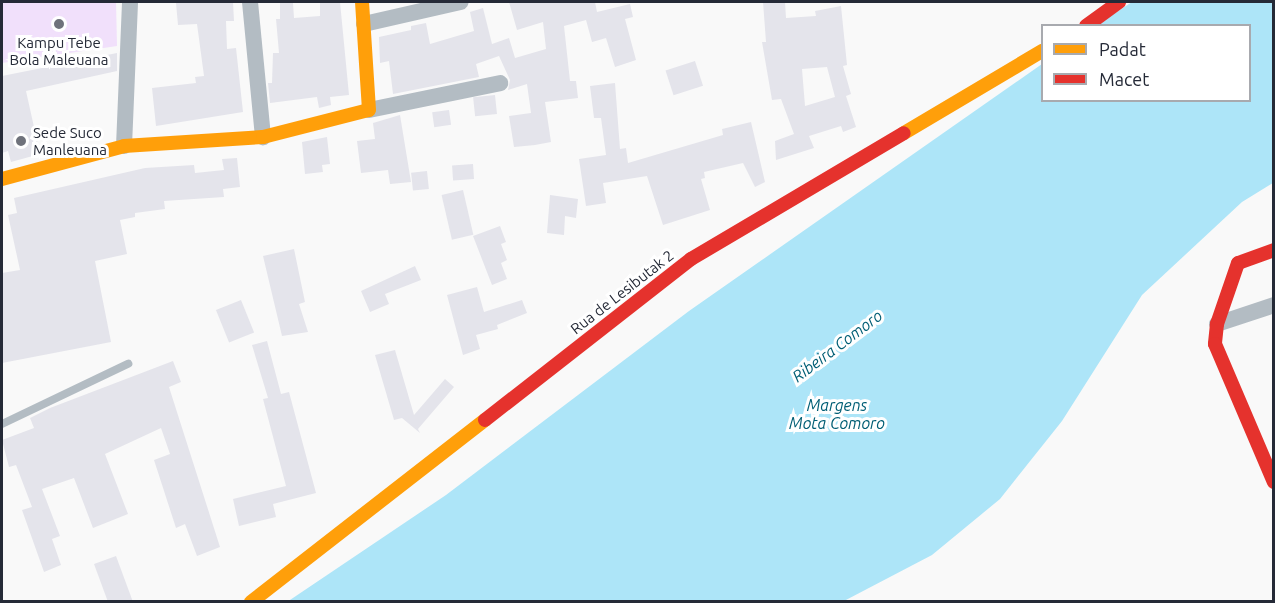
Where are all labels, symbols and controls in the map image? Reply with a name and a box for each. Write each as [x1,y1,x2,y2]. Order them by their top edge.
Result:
marker: Kampu Tebe Bola Maleuana [52,17,66,31]
legend [1041,24,1251,102]
place label: Kampu Tebe Bola Maleuana [10,33,108,68]
text: Padat [1099,39,1146,59]
text: Macet [1099,69,1149,89]
place label: Sede Suco Manleuana [33,123,107,158]
marker: Sede Suco Manleuana [14,134,28,148]
street label: Rua de Lesibutak 2 [567,246,677,338]
water label: Ribeira Comoro [788,306,886,386]
water label: Margens Mota Comoro [789,395,885,433]

